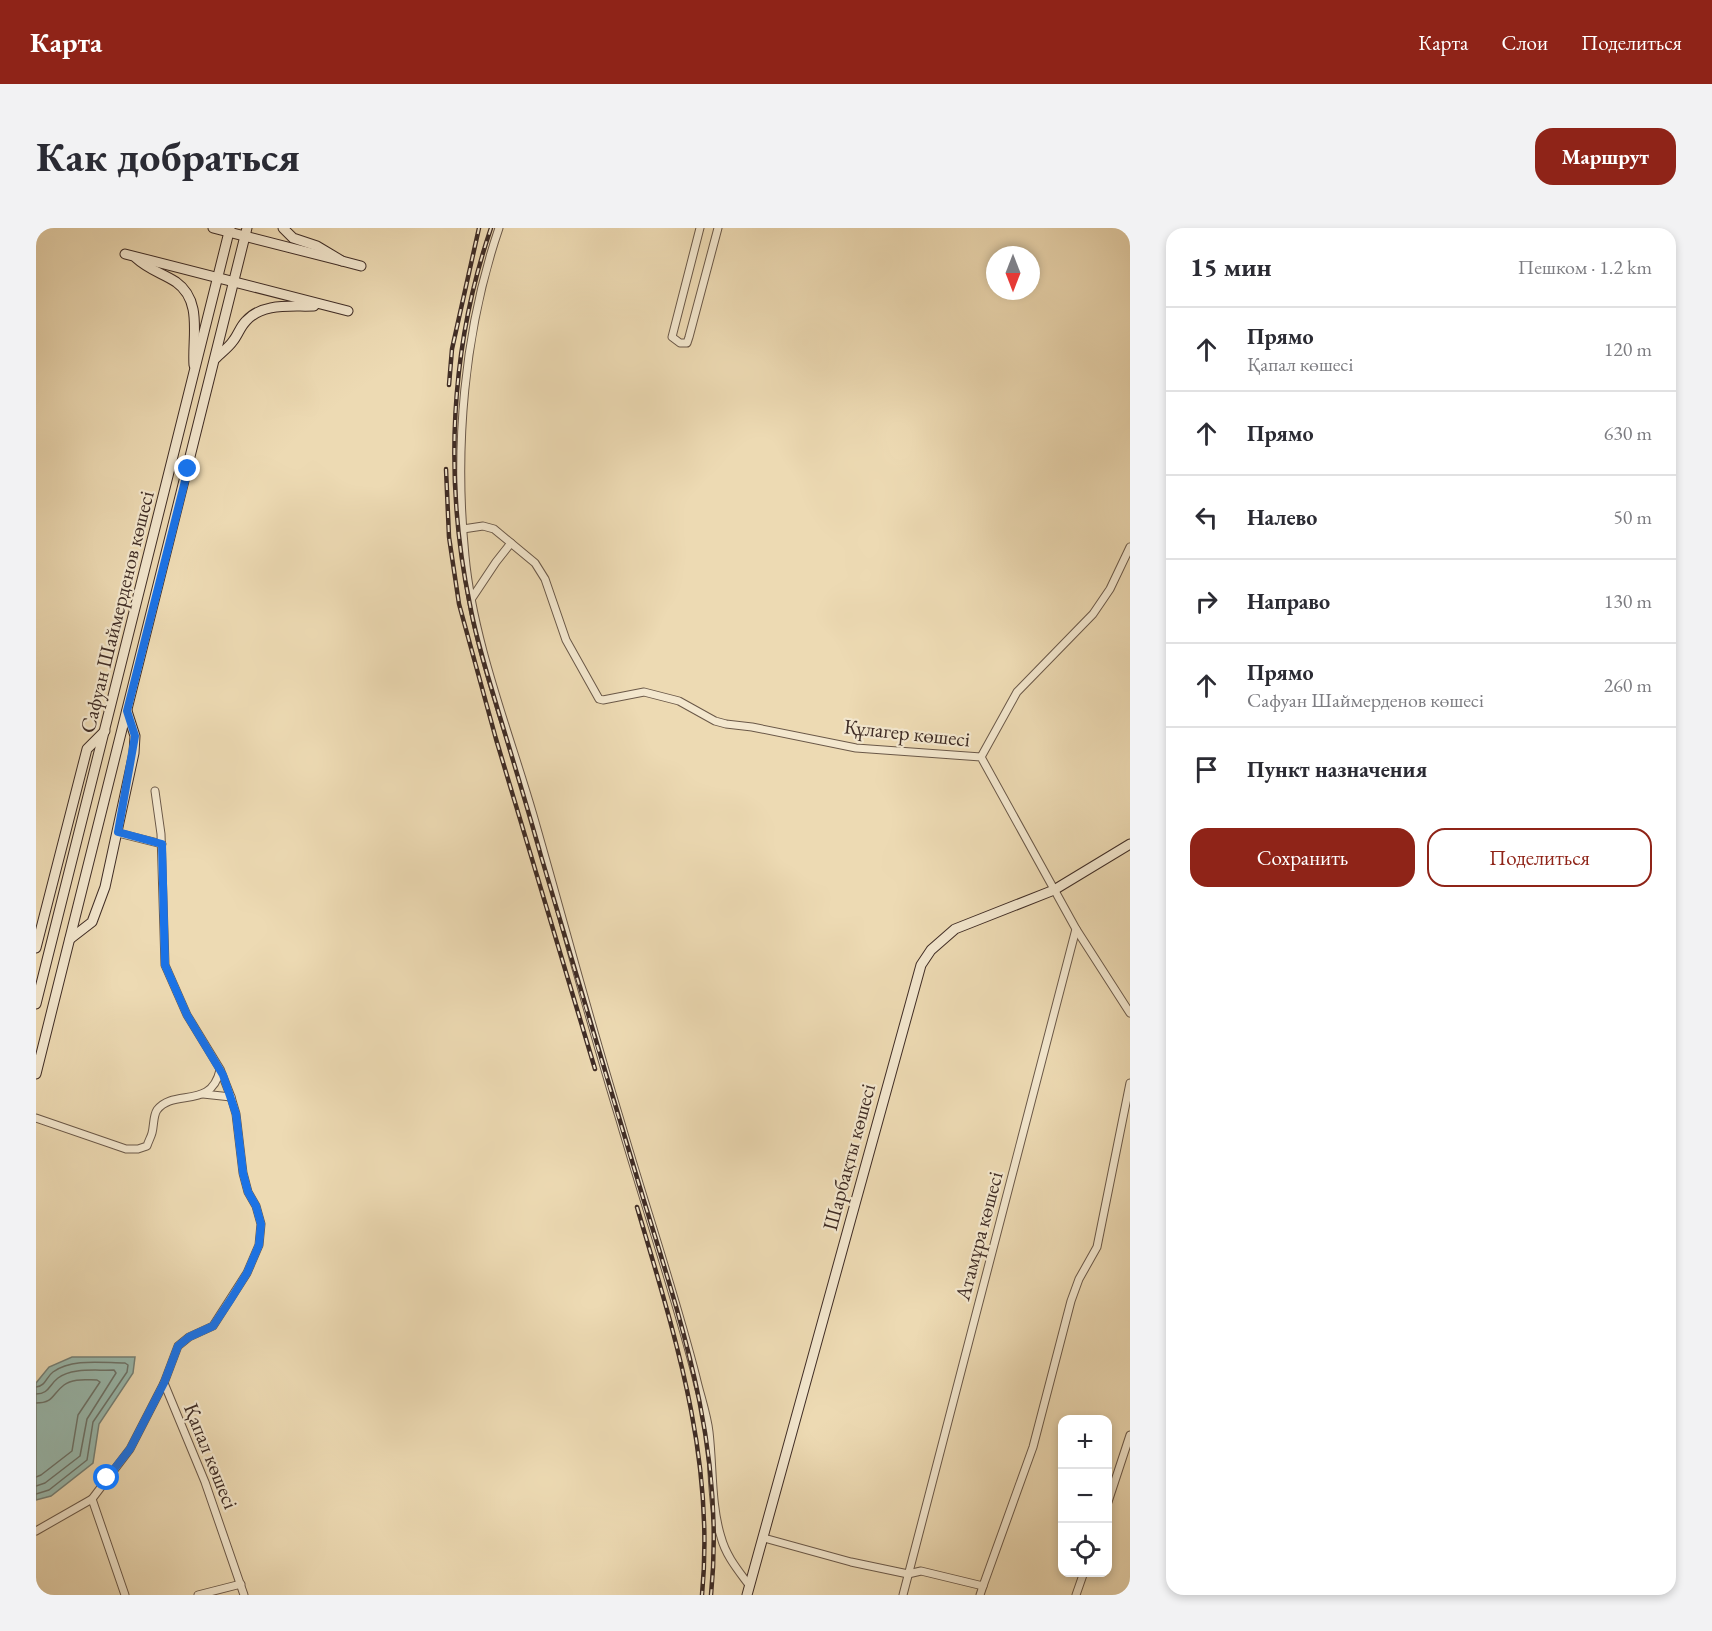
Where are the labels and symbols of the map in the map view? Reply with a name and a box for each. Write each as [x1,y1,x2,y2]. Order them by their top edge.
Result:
north arrow [986,246,1040,300]
route end [174,455,200,481]
street label: Сафуан Шаймерденов көшесі [73,488,160,736]
street label: Құлагер көшесі [843,712,971,753]
street label: Шарбақты көшесі [816,1081,881,1233]
street label: Атамұра көшесі [948,1168,1009,1304]
street label: Қапал көшесі [178,1399,245,1513]
route start [93,1464,119,1490]

